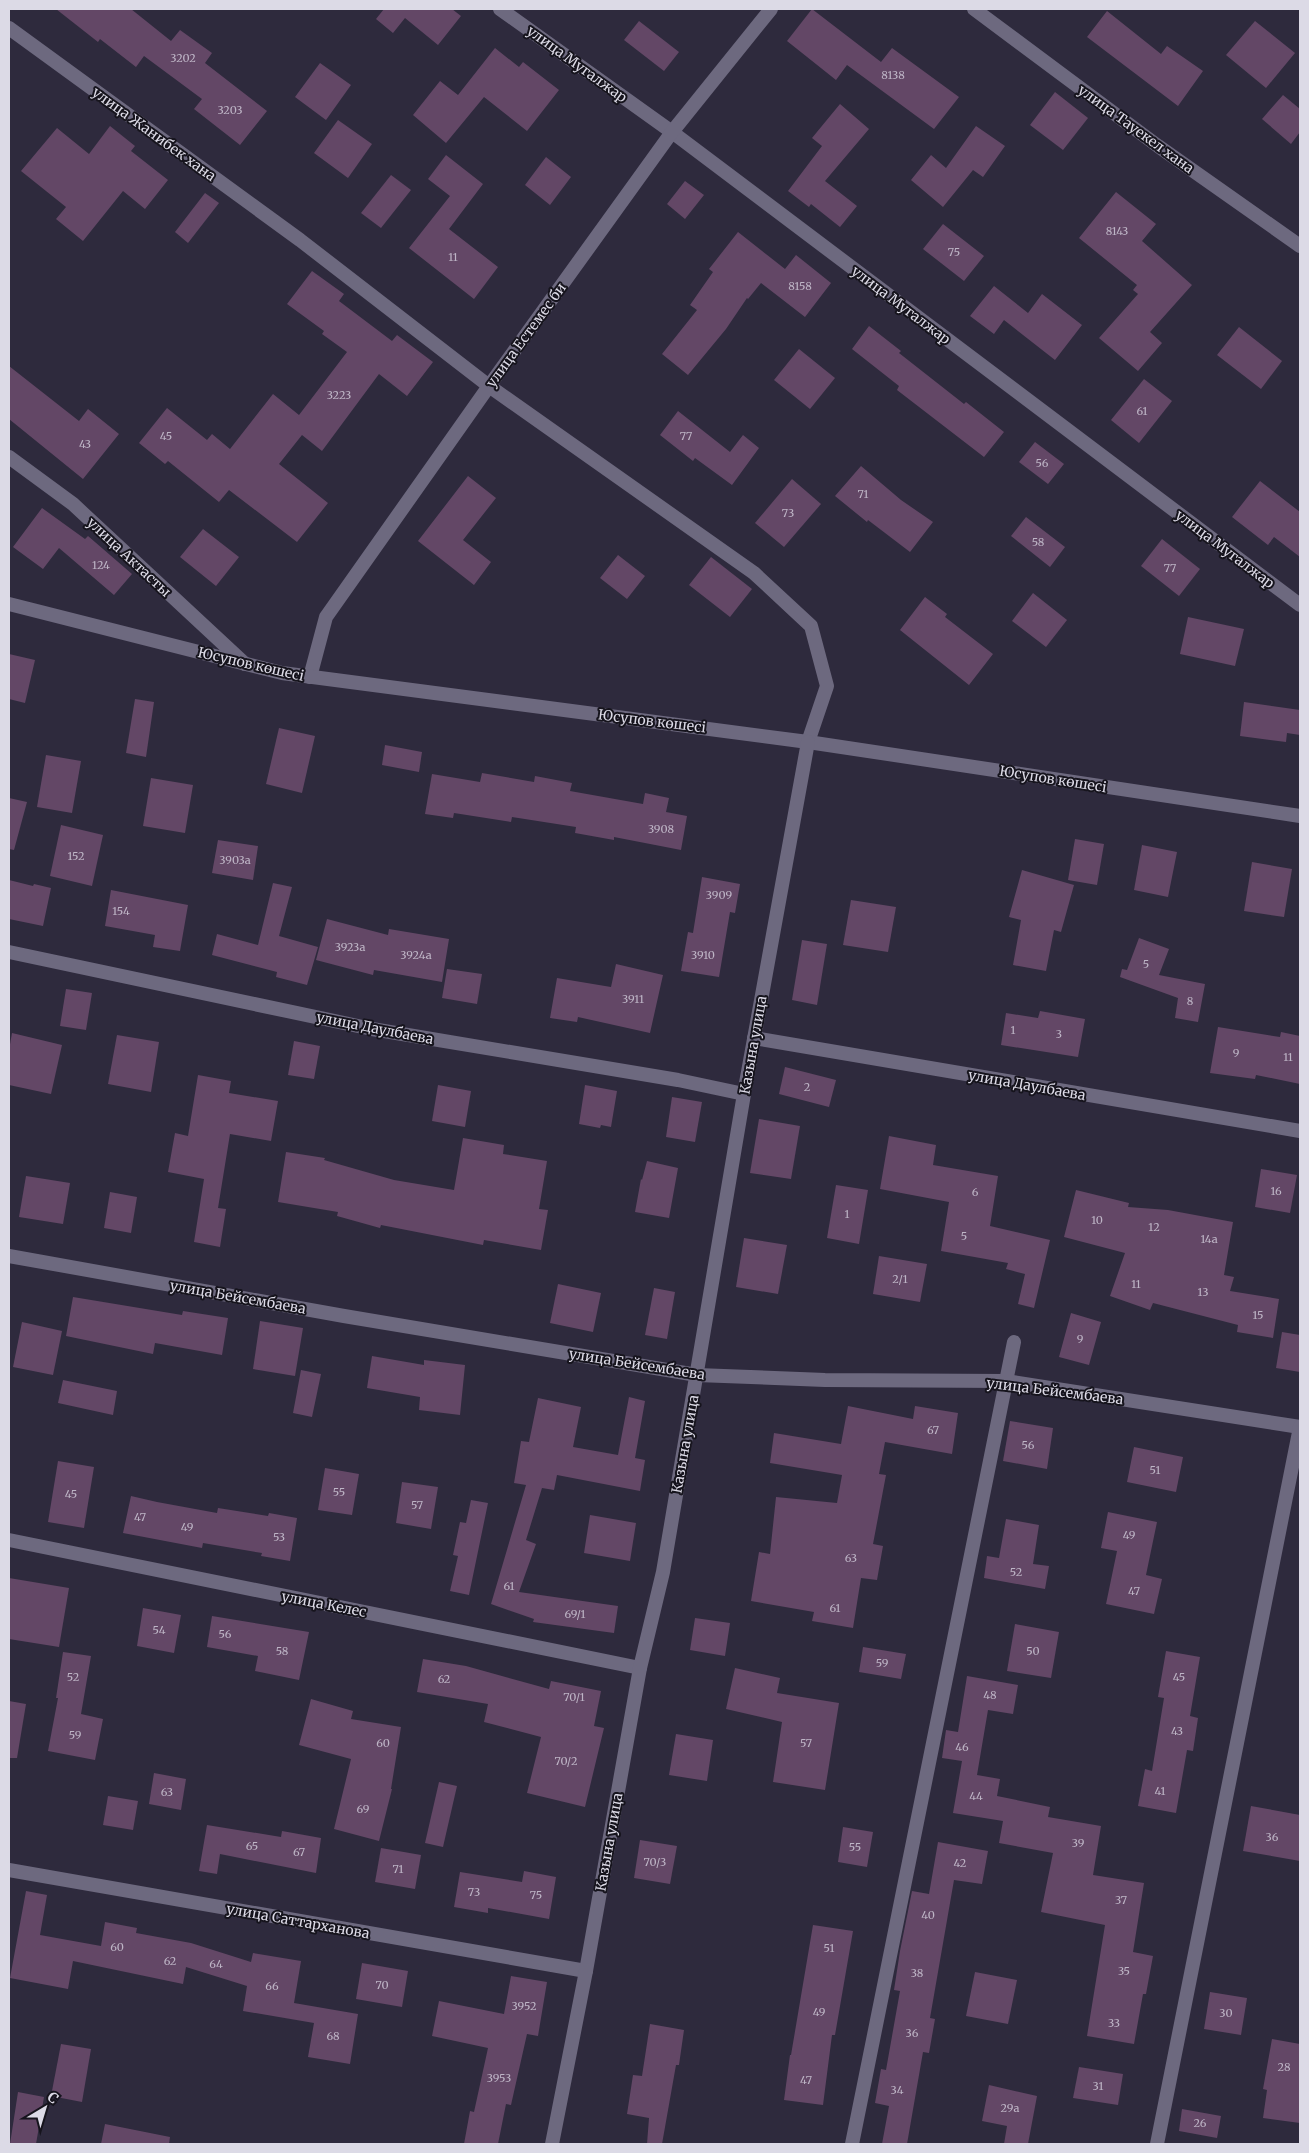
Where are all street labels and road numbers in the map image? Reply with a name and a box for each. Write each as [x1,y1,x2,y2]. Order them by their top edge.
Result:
street label: улица Мугалжар [523,22,631,107]
street label: улица Тауекел хана [1075,81,1198,177]
street label: улица Жанибек хана [89,83,220,185]
street label: улица Мугалжар [848,262,954,348]
street label: улица Естемес би [482,279,570,391]
street label: улица Мугалжар [1172,506,1278,592]
street label: улица Актасты [83,513,175,601]
street label: Юсупов көшесі [196,643,306,685]
street label: Юсупов көшесі [597,705,707,737]
street label: Юсупов көшесі [998,762,1108,796]
street label: Казына улица [735,994,771,1096]
street label: улица Даулбаева [315,1008,436,1048]
street label: улица Даулбаева [967,1066,1088,1104]
street label: улица Бейсембаева [169,1276,308,1318]
street label: улица Бейсембаева [568,1344,707,1384]
street label: улица Бейсембаева [986,1374,1125,1408]
street label: Казына улица [667,1393,703,1495]
street label: улица Келес [280,1587,368,1621]
street label: Казына улица [591,1791,627,1893]
street label: улица Саттарханова [225,1900,371,1943]

